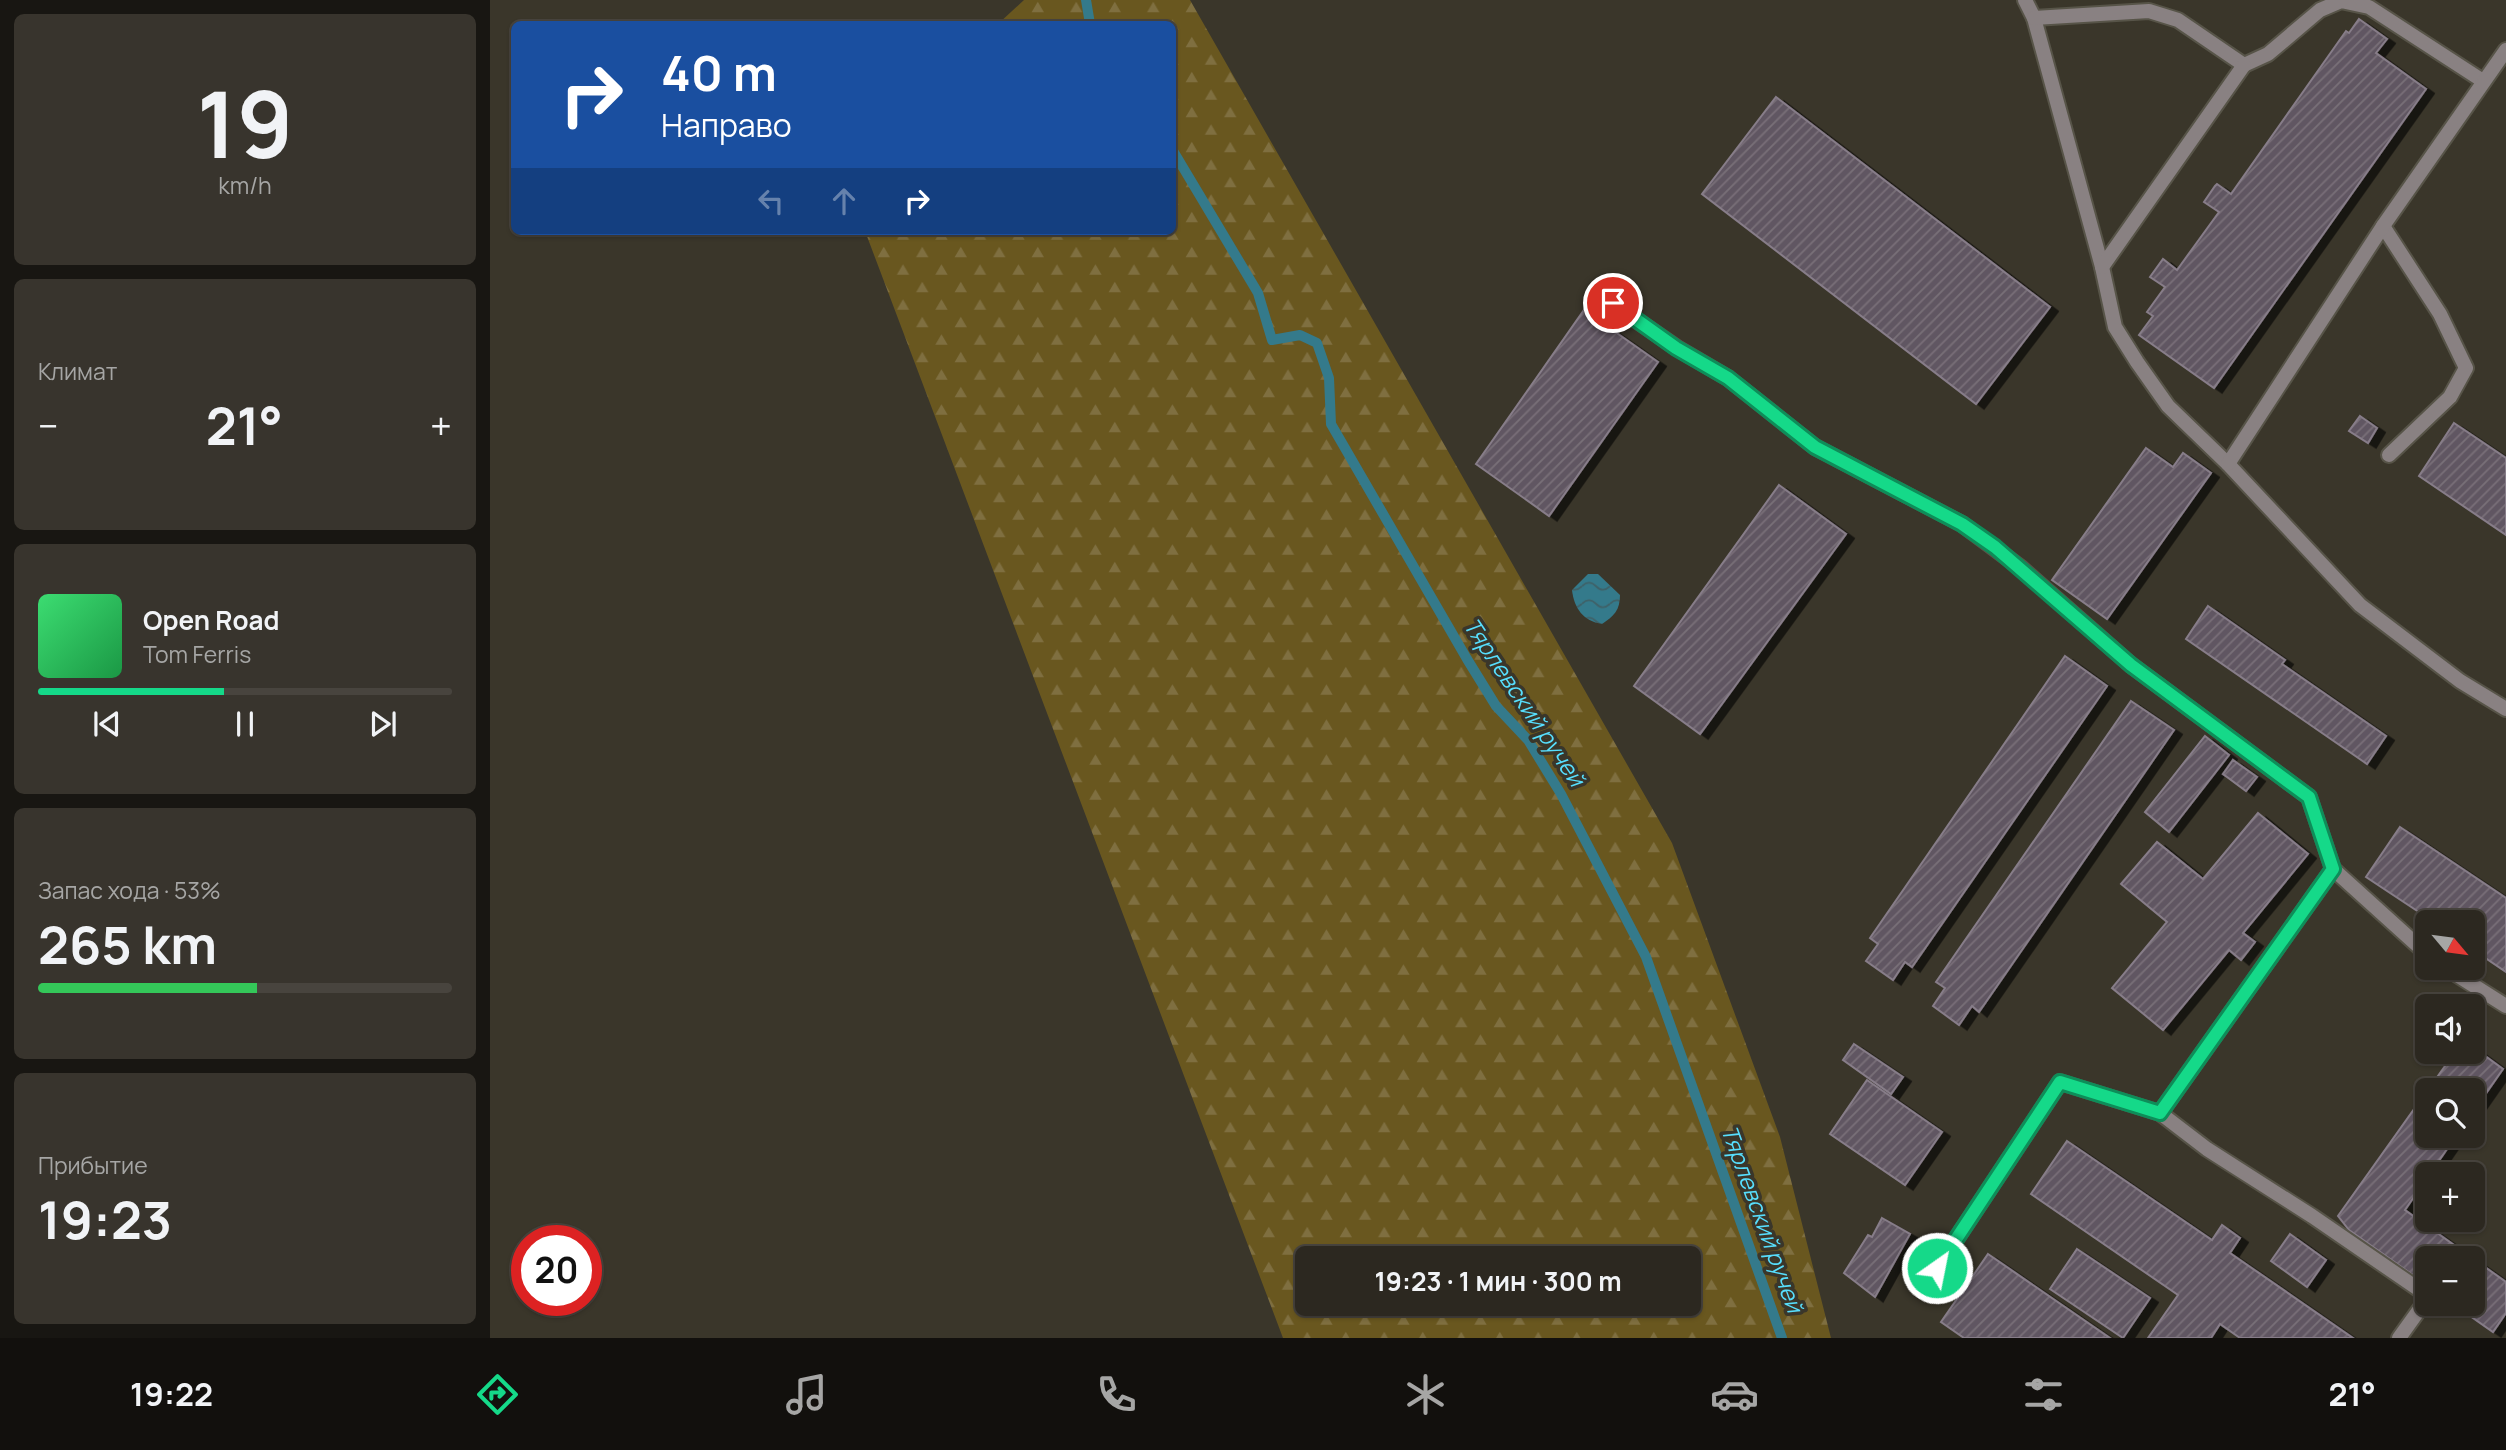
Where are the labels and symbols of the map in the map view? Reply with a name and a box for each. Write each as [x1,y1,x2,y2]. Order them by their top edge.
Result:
pin [1583,273,1643,333]
water label: Тярлевский ручей [1457,611,1594,793]
north arrow [2415,910,2485,980]
water label: Тярлевский ручей [1714,1121,1812,1318]
speed limit sign: 20 [511,1225,602,1316]
position arrow [1900,1231,1974,1305]

